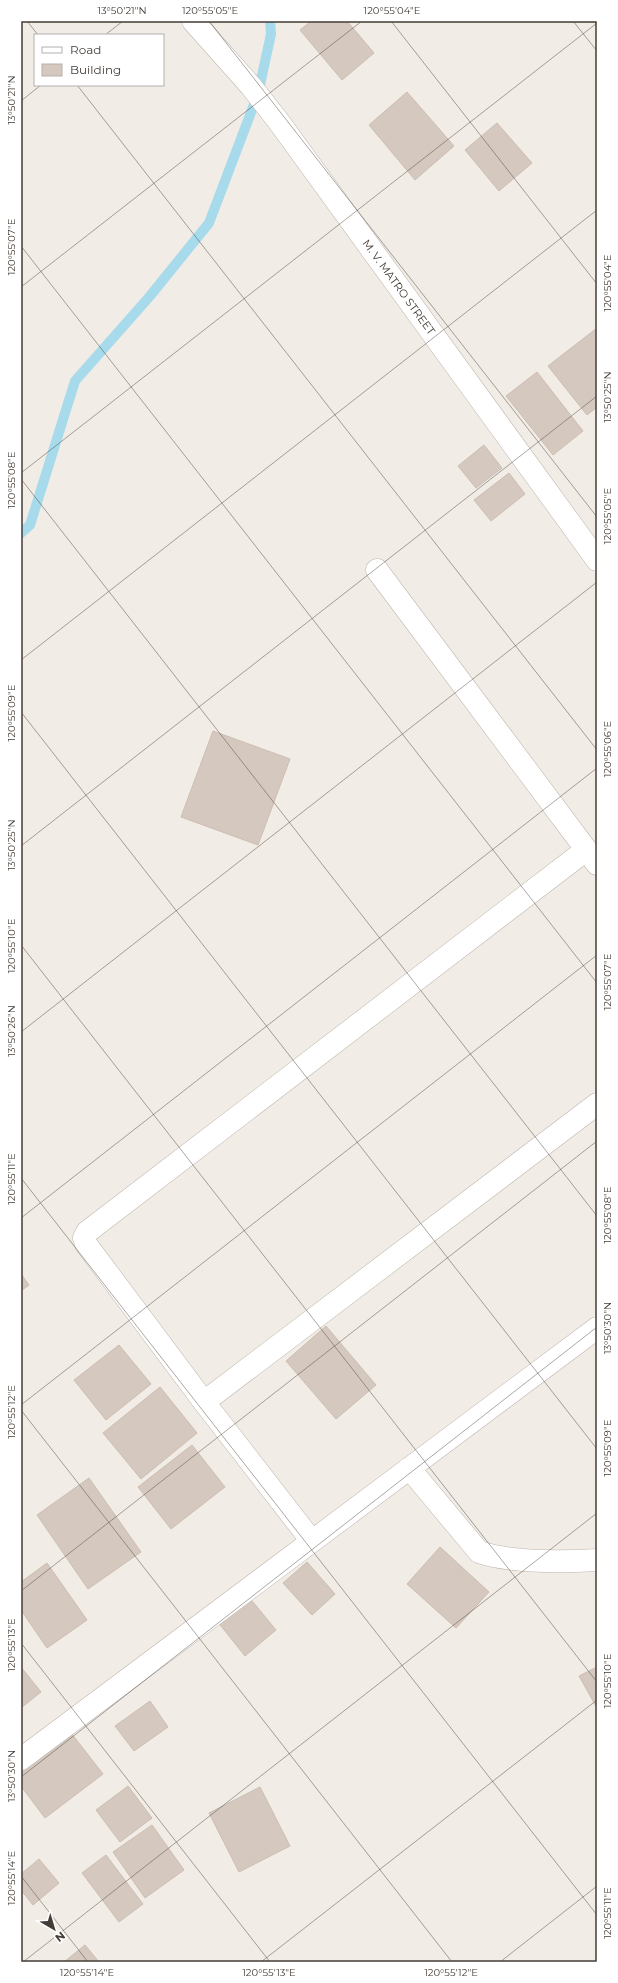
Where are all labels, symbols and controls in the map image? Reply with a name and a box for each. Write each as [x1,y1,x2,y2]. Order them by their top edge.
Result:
text: 13°50'21"N [97,4,147,17]
text: 120°55'05"E [182,4,238,17]
text: 120°55'04"E [364,4,421,17]
legend [34,34,164,86]
text: Road [70,42,101,57]
text: Building [70,62,121,77]
text: 13°50'21"N [5,75,18,125]
text: 120°55'07"E [5,218,18,275]
street label: M. V. MATRO STREET [360,237,439,338]
text: 120°55'04"E [601,254,614,311]
text: 13°50'25"N [601,371,614,423]
text: 120°55'08"E [5,451,18,509]
text: 120°55'05"E [601,488,614,544]
text: 120°55'09"E [5,684,18,741]
text: 120°55'06"E [601,720,614,777]
text: 13°50'25"N [5,819,18,871]
text: 120°55'10"E [5,918,18,973]
text: 120°55'07"E [601,953,614,1010]
text: 13°50'26"N [5,1005,18,1057]
text: 120°55'11"E [5,1153,18,1205]
text: 120°55'08"E [601,1186,614,1244]
text: 13°50'30"N [601,1302,614,1354]
text: 120°55'12"E [5,1385,18,1439]
text: 120°55'09"E [601,1419,614,1476]
text: 120°55'13"E [5,1618,18,1672]
text: 120°55'10"E [601,1653,614,1708]
text: 13°50'30"N [5,1750,18,1802]
text: 120°55'14"E [5,1851,18,1905]
text: 120°55'11"E [601,1887,614,1939]
north arrow [34,1909,74,1949]
text: N [52,1929,68,1945]
text: 120°55'14"E [60,1966,114,1979]
text: 120°55'13"E [242,1966,296,1979]
text: 120°55'12"E [424,1966,478,1979]

